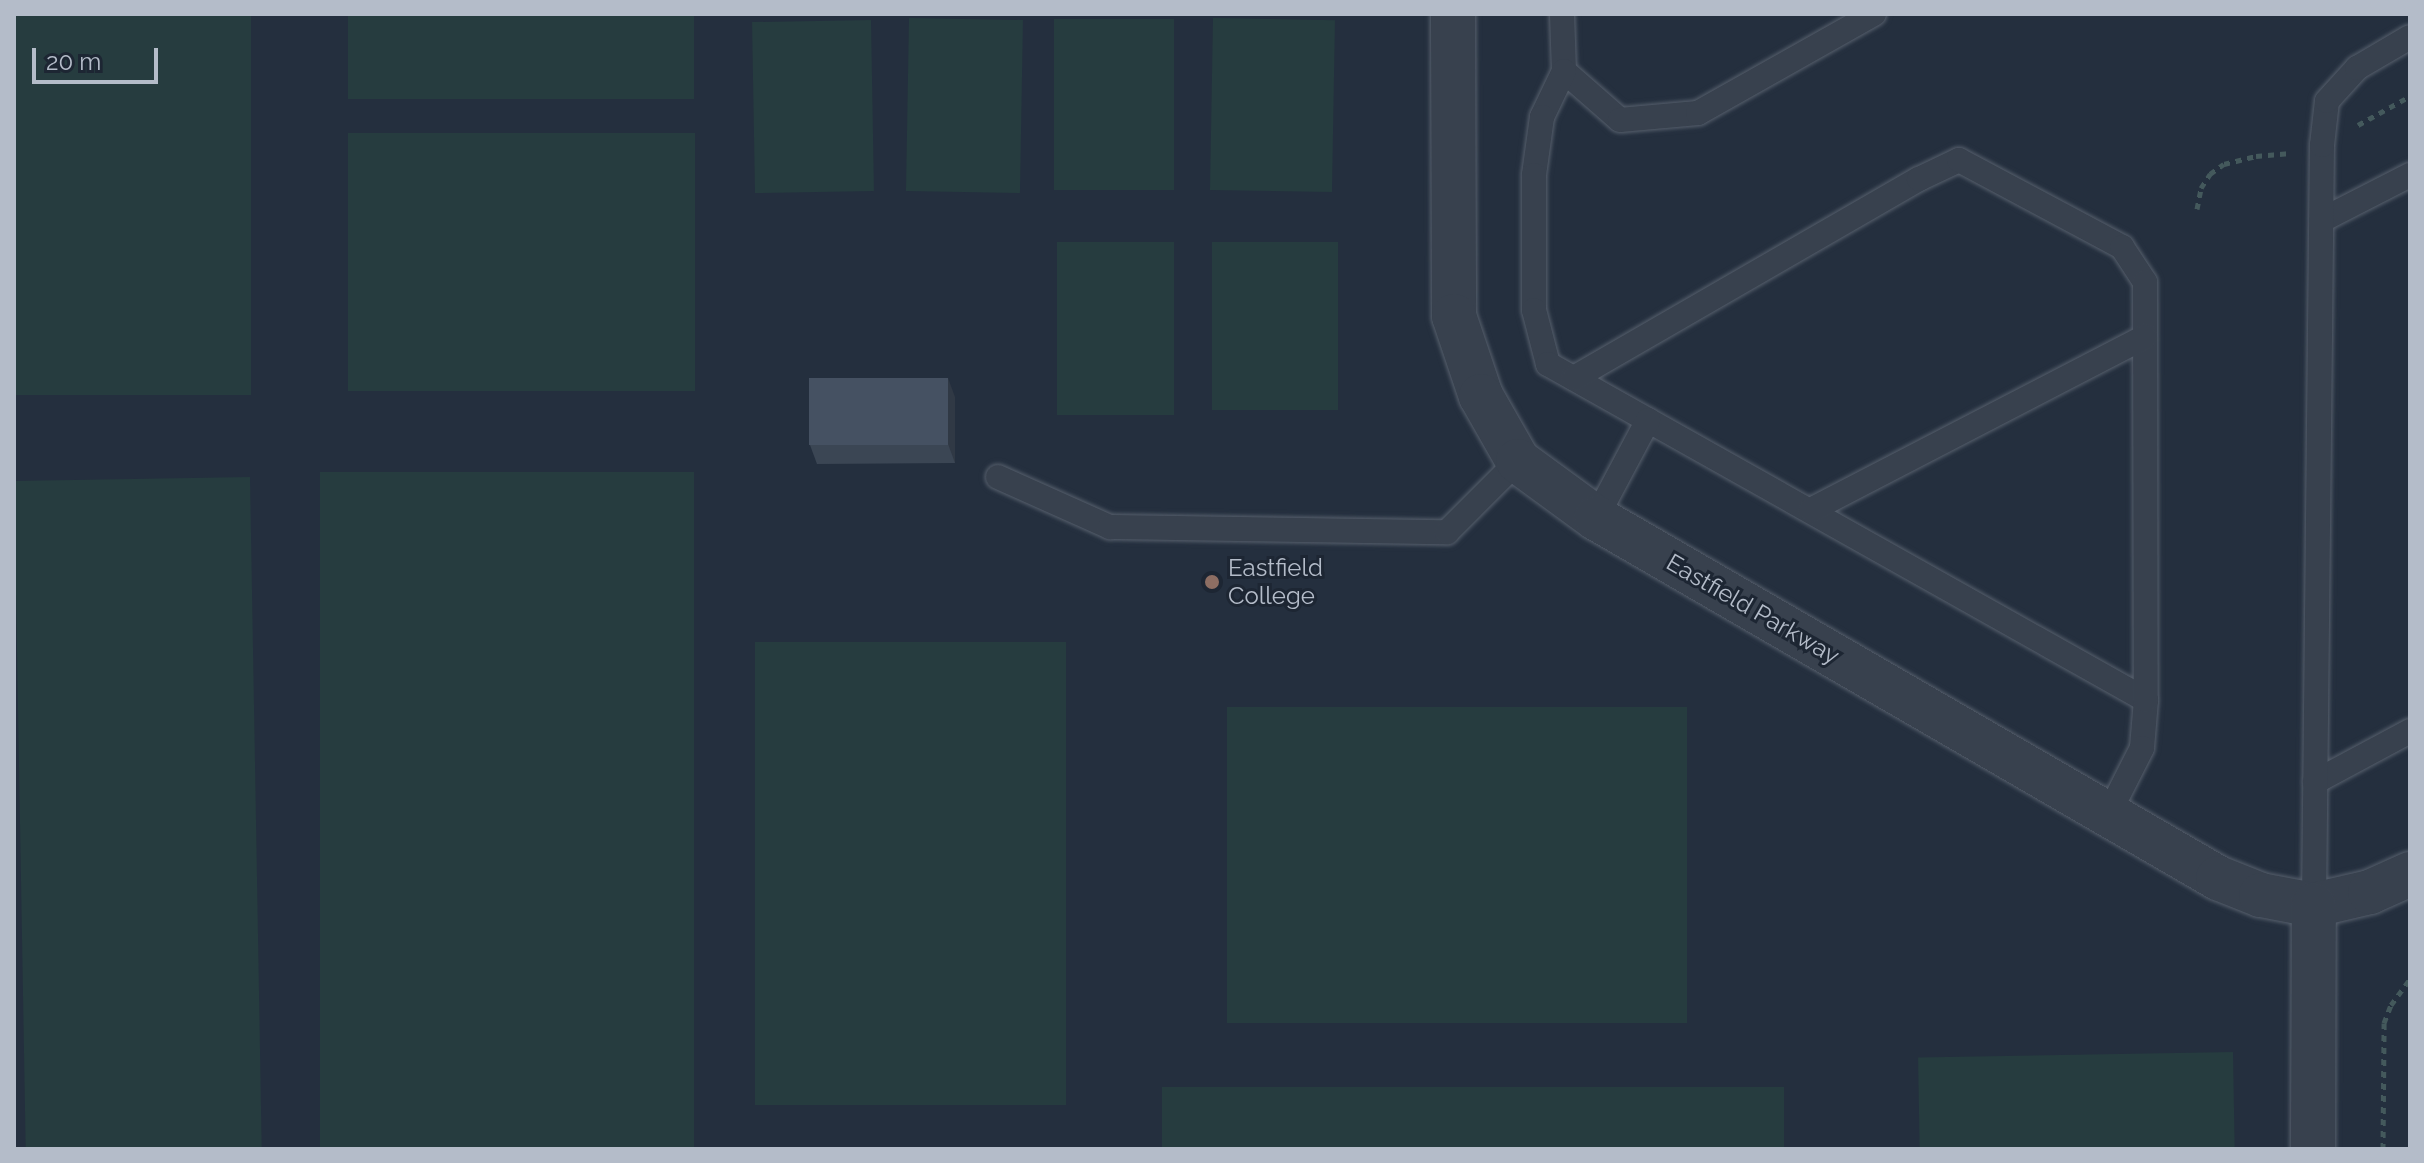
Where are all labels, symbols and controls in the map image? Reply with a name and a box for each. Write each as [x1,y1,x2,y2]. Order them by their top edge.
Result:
scale bar [36,32,162,82]
text: 20 m [46,47,101,76]
street label: Eastfield Parkway [1661,548,1845,670]
place label: Eastfield College [1228,554,1323,610]
marker: Eastfield College [1203,573,1221,591]

